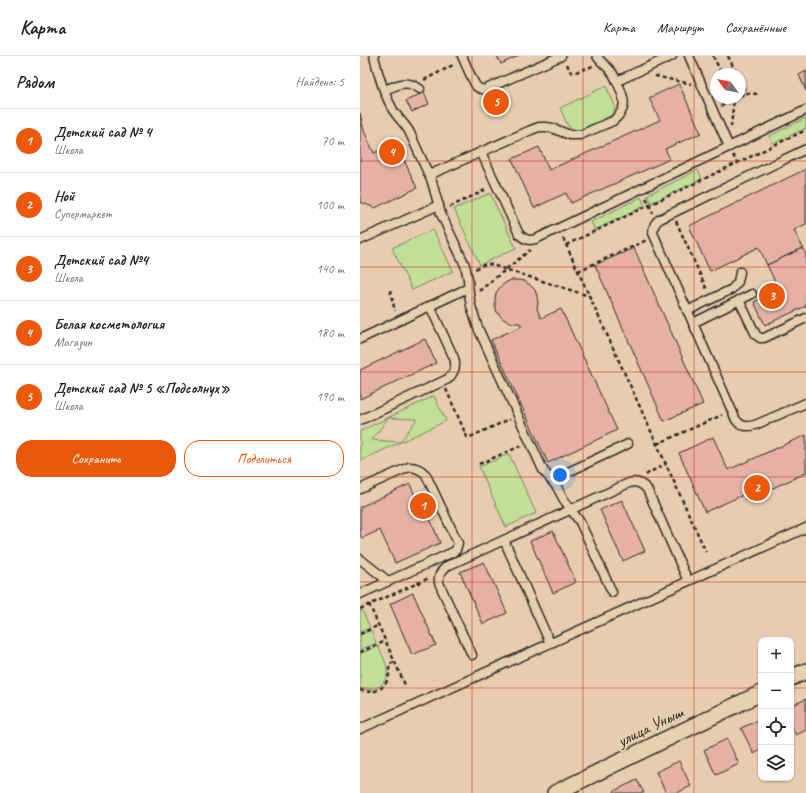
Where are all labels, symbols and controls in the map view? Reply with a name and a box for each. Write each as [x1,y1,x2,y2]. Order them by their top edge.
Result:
text: Карта [20,16,65,40]
text: Карта [603,19,635,36]
text: Маршрут [657,19,703,36]
text: Сохранённые [725,19,786,36]
north arrow [710,68,746,104]
text: Рядом [16,72,54,93]
text: Найдено: 5 [296,74,344,90]
pin: 5 [483,87,509,117]
text: Детский сад № 4 [54,123,152,142]
text: 1 [26,133,32,149]
text: 70 m [322,133,344,149]
pin: 4 [379,137,405,167]
text: Школа [54,142,83,158]
text: Ной [54,187,74,206]
text: 2 [26,197,32,213]
text: 100 m [316,197,344,213]
text: Супермаркет [54,206,112,222]
text: Детский сад №4 [54,251,148,270]
text: 3 [26,261,32,277]
text: 140 m [316,261,344,277]
text: Школа [54,270,83,286]
pin: 3 [759,281,785,311]
text: Белая косметология [54,315,164,334]
text: 4 [26,325,32,341]
text: 180 m [316,325,344,341]
text: Магазин [54,334,92,350]
text: Детский сад № 5 «Подсолнух» [54,379,230,398]
text: 5 [26,389,32,405]
text: 190 m [316,389,344,405]
text: Школа [54,398,83,414]
button: Сохранить [16,440,176,477]
button: Поделиться [184,440,344,477]
your location [550,465,570,485]
pin: 2 [744,473,770,503]
pin: 1 [410,491,436,521]
map controls [758,637,794,781]
button: + [758,637,794,673]
button: − [758,673,794,709]
street label: улица Уныш [613,701,687,752]
button: locate [758,709,794,745]
button: layers [758,745,794,781]

